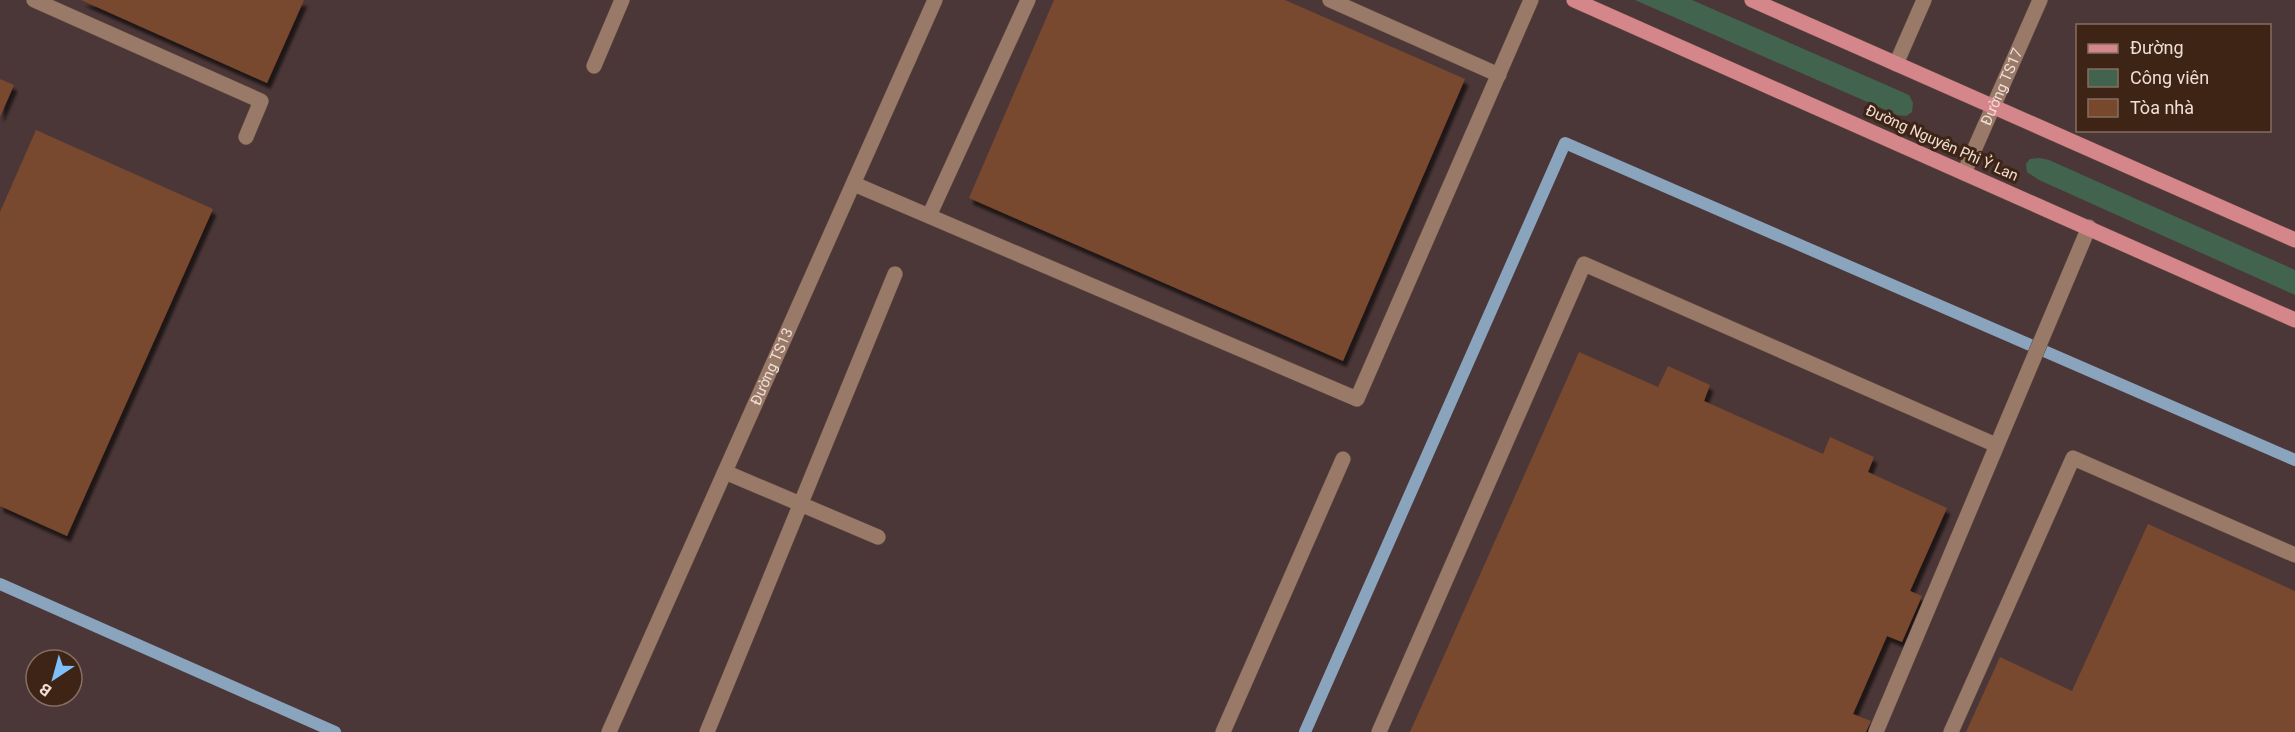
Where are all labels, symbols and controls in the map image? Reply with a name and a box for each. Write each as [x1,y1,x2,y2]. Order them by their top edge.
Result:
legend [2076,24,2271,132]
text: Đường [2130,37,2184,58]
street label: Đường TS17 [1977,45,2027,128]
text: Công viên [2130,67,2209,88]
text: Tòa nhà [2130,97,2194,118]
street label: Đường Nguyên Phi Ỷ Lan [1863,101,2021,185]
street label: Đường TS13 [747,325,797,408]
north arrow [24,648,84,708]
text: B [36,679,55,700]

